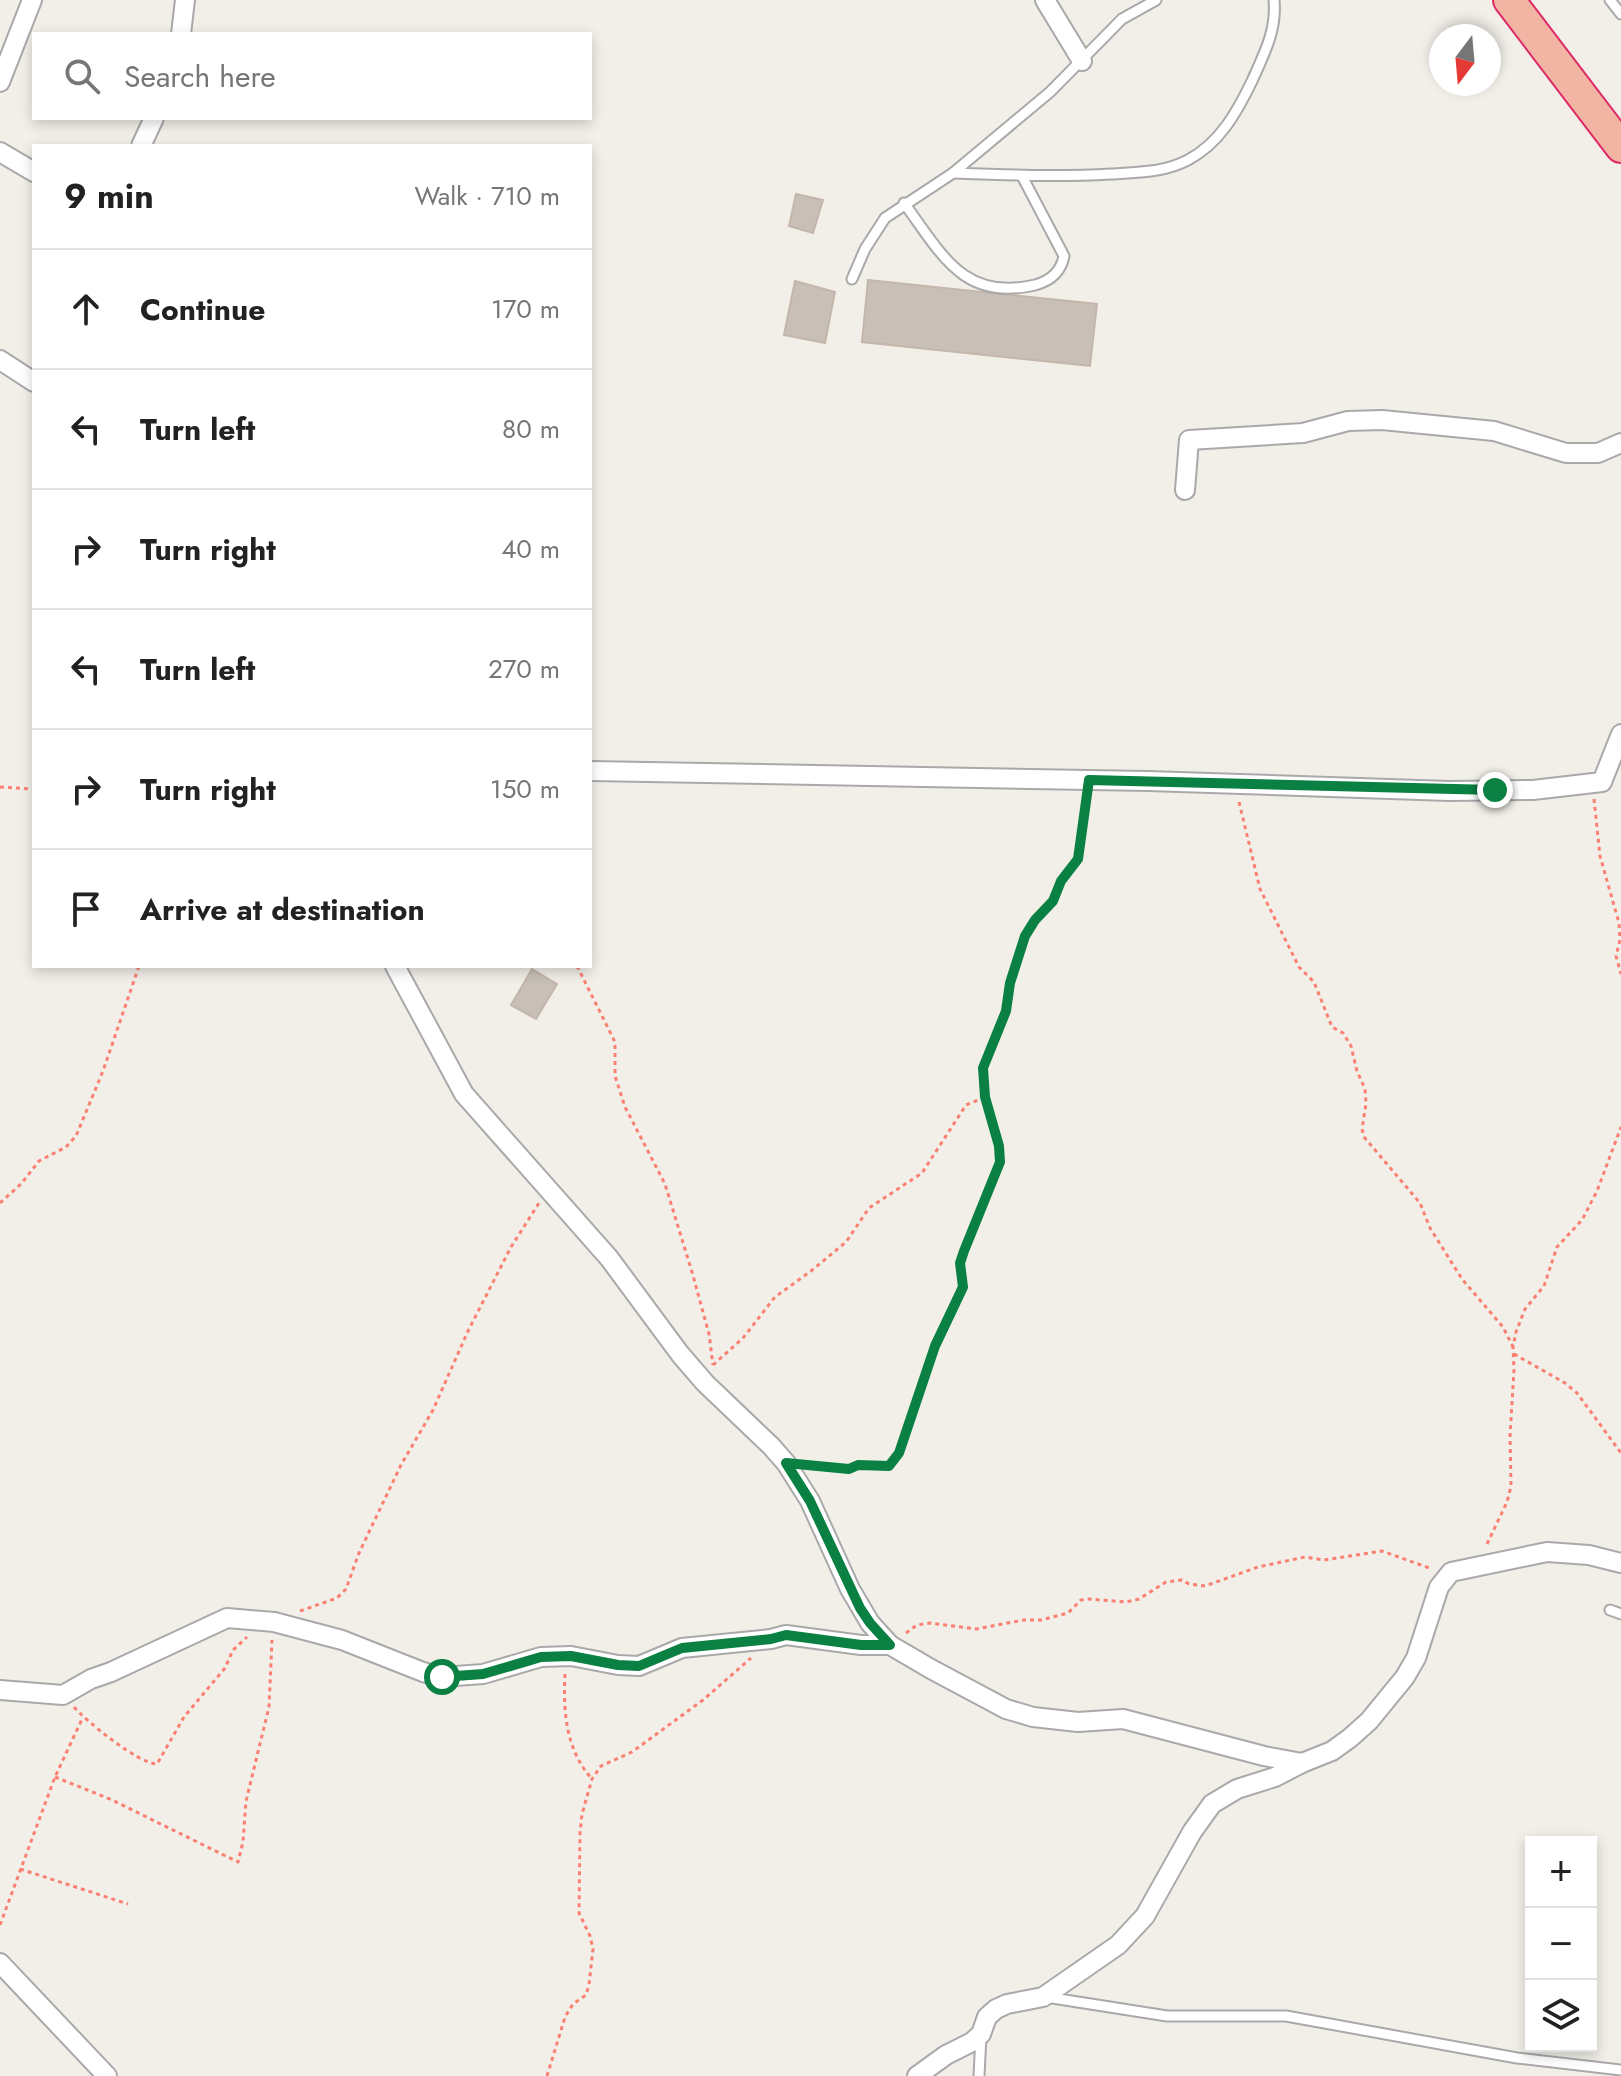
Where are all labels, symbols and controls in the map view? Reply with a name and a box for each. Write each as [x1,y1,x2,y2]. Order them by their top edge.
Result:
north arrow [1429,24,1501,96]
search box [32,32,592,120]
icon: search [60,54,104,98]
text: Search here [124,55,276,98]
text: 9 min [64,172,154,221]
text: Walk · 710 m [415,177,560,215]
icon: ahead [64,287,108,331]
text: Continue [140,288,266,331]
text: 170 m [491,290,560,328]
icon: left [64,407,108,451]
text: Turn left [140,408,255,451]
text: 80 m [502,410,560,448]
icon: right [64,527,108,571]
text: Turn right [140,528,276,571]
text: 40 m [501,530,560,568]
icon: left [64,647,108,691]
text: Turn left [140,648,255,691]
text: 270 m [488,650,560,688]
icon: right [64,767,108,811]
text: Turn right [140,768,276,811]
text: 150 m [490,770,560,808]
route end [1477,772,1513,808]
icon: arrive [64,887,108,931]
text: Arrive at destination [140,888,425,931]
route start [424,1659,460,1695]
map controls [1525,1836,1597,2052]
button: + [1525,1836,1597,1908]
button: − [1525,1908,1597,1980]
button: layers [1525,1980,1597,2052]

